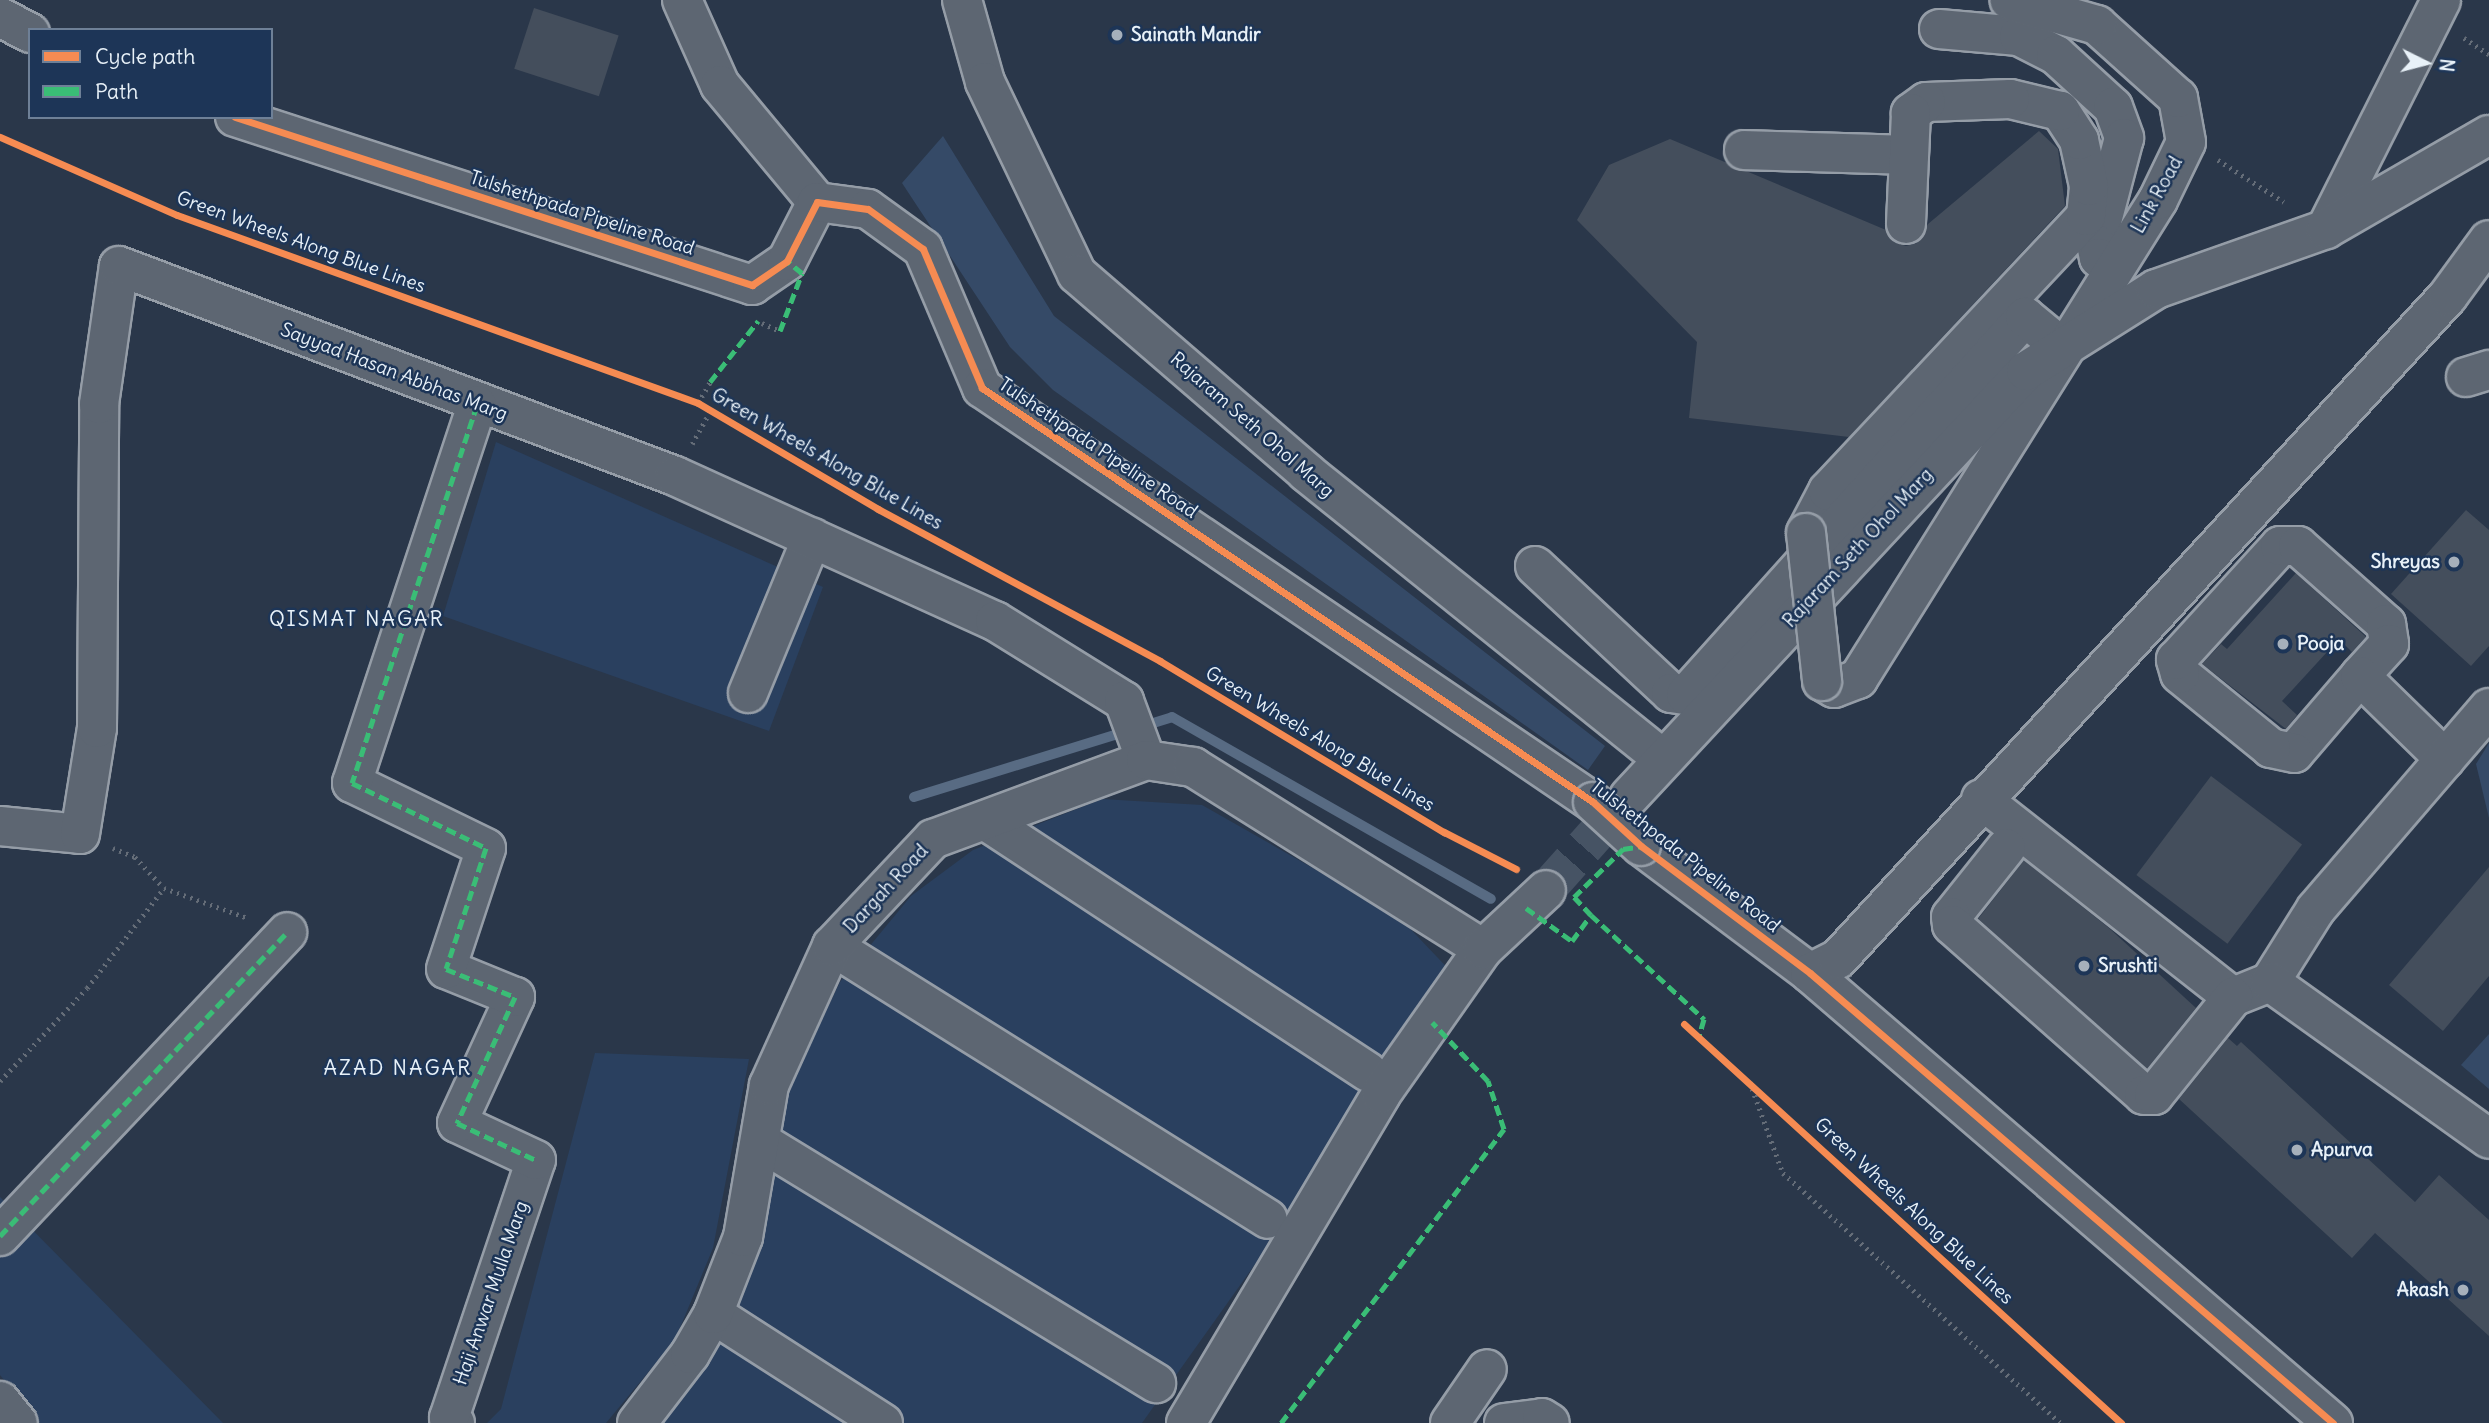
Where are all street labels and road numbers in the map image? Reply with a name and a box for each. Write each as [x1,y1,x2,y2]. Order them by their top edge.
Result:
street label: Link Road [2127,153,2187,237]
street label: Tulshethpada Pipeline Road [467,166,697,260]
street label: Green Wheels Along Blue Lines [173,186,429,298]
street label: Sayyad Hasan Abbhas Marg [277,318,511,426]
street label: Rajaram Seth Ohol Marg [1165,348,1339,502]
street label: Tulshethpada Pipeline Road [994,373,1202,523]
street label: Green Wheels Along Blue Lines [707,383,947,535]
street label: Rajaram Seth Ohol Marg [1778,464,1938,632]
street label: Green Wheels Along Blue Lines [1201,661,1439,817]
street label: Tulshethpada Pipeline Road [1585,775,1785,937]
street label: Dargah Road [839,840,933,938]
street label: Green Wheels Along Blue Lines [1810,1113,2018,1309]
street label: Haji Anwar Mulla Marg [449,1198,533,1388]

